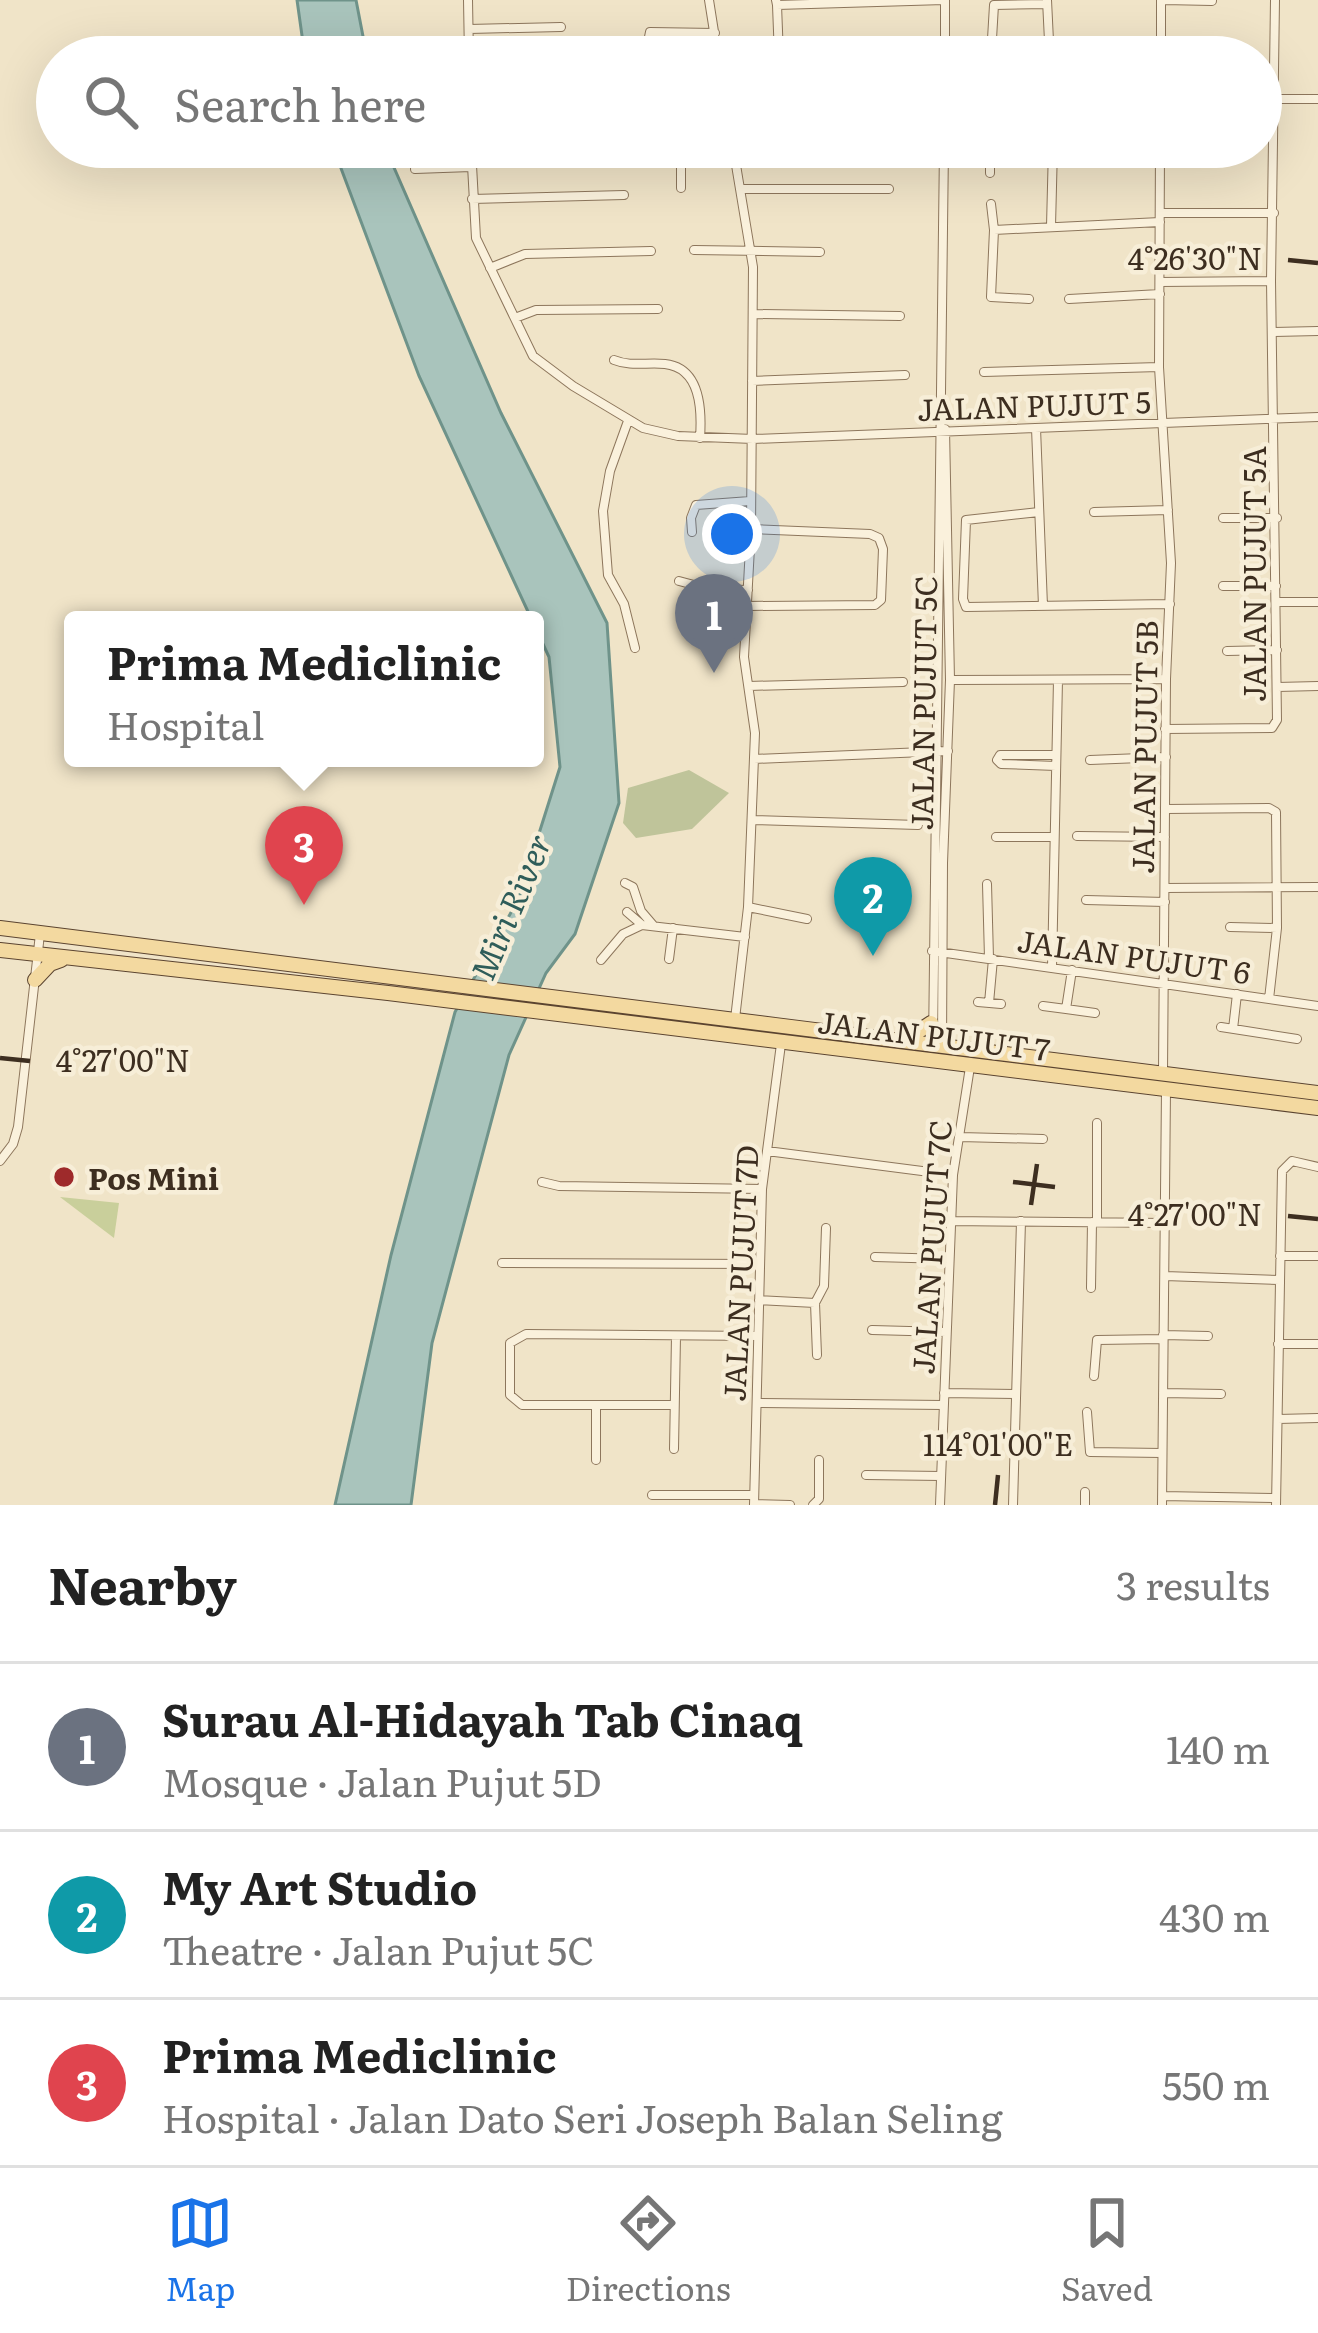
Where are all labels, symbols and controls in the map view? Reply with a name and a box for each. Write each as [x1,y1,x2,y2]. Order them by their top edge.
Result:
search box [36,36,1282,168]
icon: search [78,69,144,135]
text: Search here [174,69,426,136]
text: 4°26'30"N [1128,235,1262,279]
street label: JALAN PUJUT 5 [916,378,1152,430]
street label: JALAN PUJUT 5A [1231,446,1275,702]
your location [702,504,762,564]
pin: 1 [675,574,753,673]
street label: JALAN PUJUT 5C [898,575,946,831]
popup [64,611,544,767]
street label: JALAN PUJUT 5B [1119,620,1167,874]
text: Prima Mediclinic [107,627,501,694]
text: Hospital [107,694,264,752]
pin: 3 [265,806,343,905]
water label: Miri River [456,825,562,987]
pin: 2 [834,857,912,956]
street label: JALAN PUJUT 6 [1015,917,1253,993]
street label: JALAN PUJUT 7 [815,998,1053,1070]
text: 4°27'00"N [56,1037,190,1081]
street label: JALAN PUJUT 7C [899,1118,961,1376]
street label: JALAN PUJUT 7D [710,1144,768,1402]
place label: Pos Mini [88,1155,219,1199]
marker: Pos Mini [51,1164,77,1190]
text: 4°27'00"N [1128,1191,1262,1235]
text: 114°01'00"E [923,1421,1073,1465]
text: Nearby [48,1545,237,1621]
text: 3 results [1116,1554,1270,1612]
text: Surau Al-Hidayah Tab Cinaq [162,1684,803,1751]
text: 1 [79,1718,95,1776]
text: 140 m [1166,1718,1270,1776]
text: Mosque · Jalan Pujut 5D [162,1751,602,1809]
text: My Art Studio [162,1852,477,1919]
text: 2 [77,1886,97,1944]
text: 430 m [1159,1886,1270,1944]
text: Theatre · Jalan Pujut 5C [162,1919,594,1977]
text: Prima Mediclinic [162,2020,556,2087]
text: 3 [76,2054,98,2112]
text: 550 m [1162,2054,1270,2112]
text: Hospital · Jalan Dato Seri Joseph Balan Seling [162,2087,1003,2145]
tab: Map [165,2190,235,2311]
tab: Directions [566,2190,731,2311]
tab: Saved [1061,2190,1153,2311]

